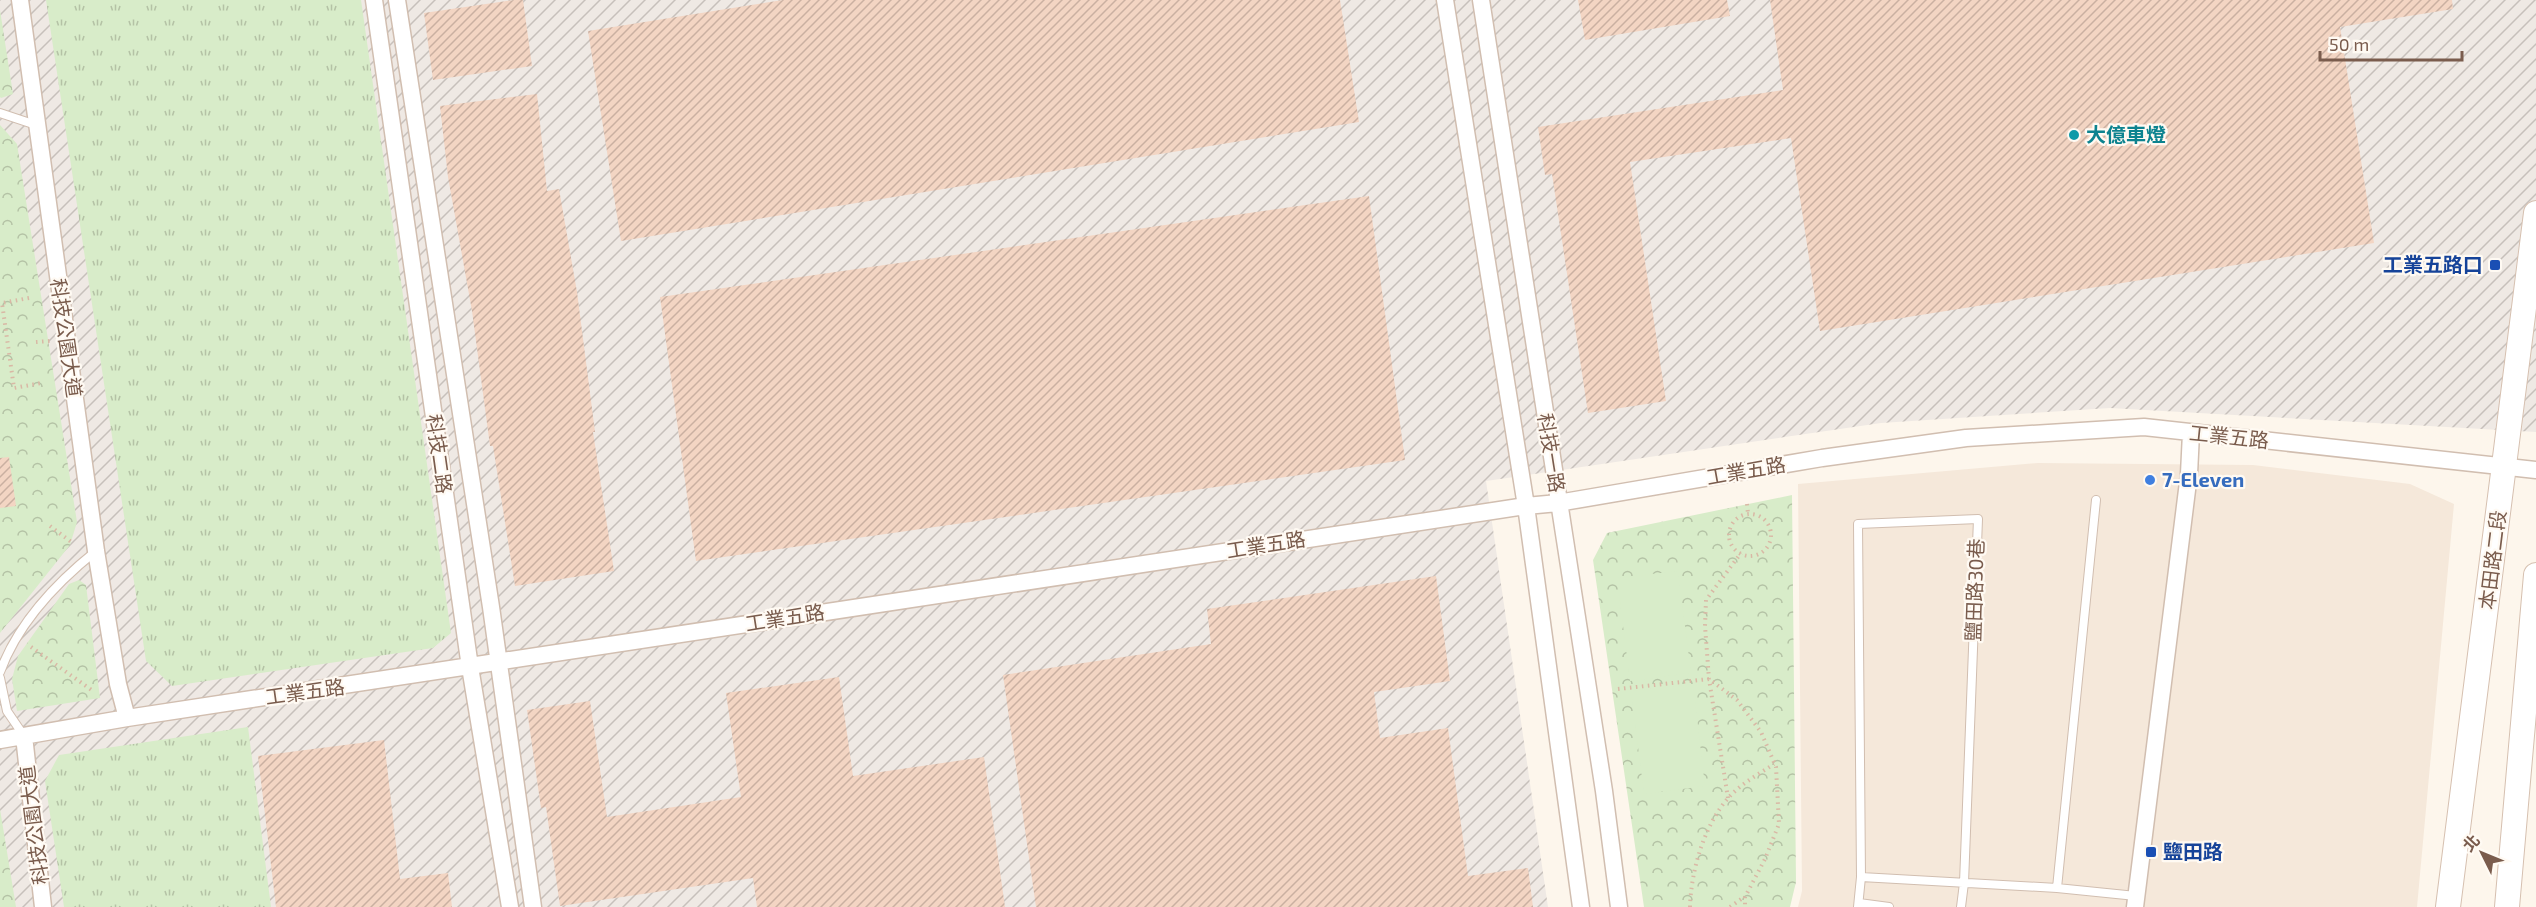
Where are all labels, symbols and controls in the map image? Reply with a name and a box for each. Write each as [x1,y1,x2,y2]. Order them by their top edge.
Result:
scale bar [2320,24,2462,62]
text: 50 m [2329,33,2369,55]
place label: 大億車燈 [2086,122,2166,146]
marker: 大億車燈 [2067,128,2081,142]
place label: 工業五路口 [2383,252,2483,276]
marker: 工業五路口 [2488,258,2502,272]
street label: 科技公園大道 [47,277,87,399]
street label: 科技一路 [1534,411,1570,494]
street label: 科技二路 [423,413,457,495]
street label: 工業五路 [2188,420,2270,452]
street label: 工業五路 [1704,451,1787,489]
place label: 7-Eleven [2162,467,2244,491]
marker: 7-Eleven [2143,473,2157,487]
street label: 本田路二段 [2474,509,2510,611]
street label: 工業五路 [1224,526,1307,562]
street label: 鹽田路30巷 [1960,538,1988,642]
street label: 工業五路 [743,599,826,635]
street label: 工業五路 [264,674,346,708]
street label: 科技公園大道 [14,764,52,886]
north arrow [2452,823,2512,883]
text: 北 [2458,830,2483,855]
place label: 鹽田路 [2163,839,2223,863]
marker: 鹽田路 [2144,845,2158,859]

